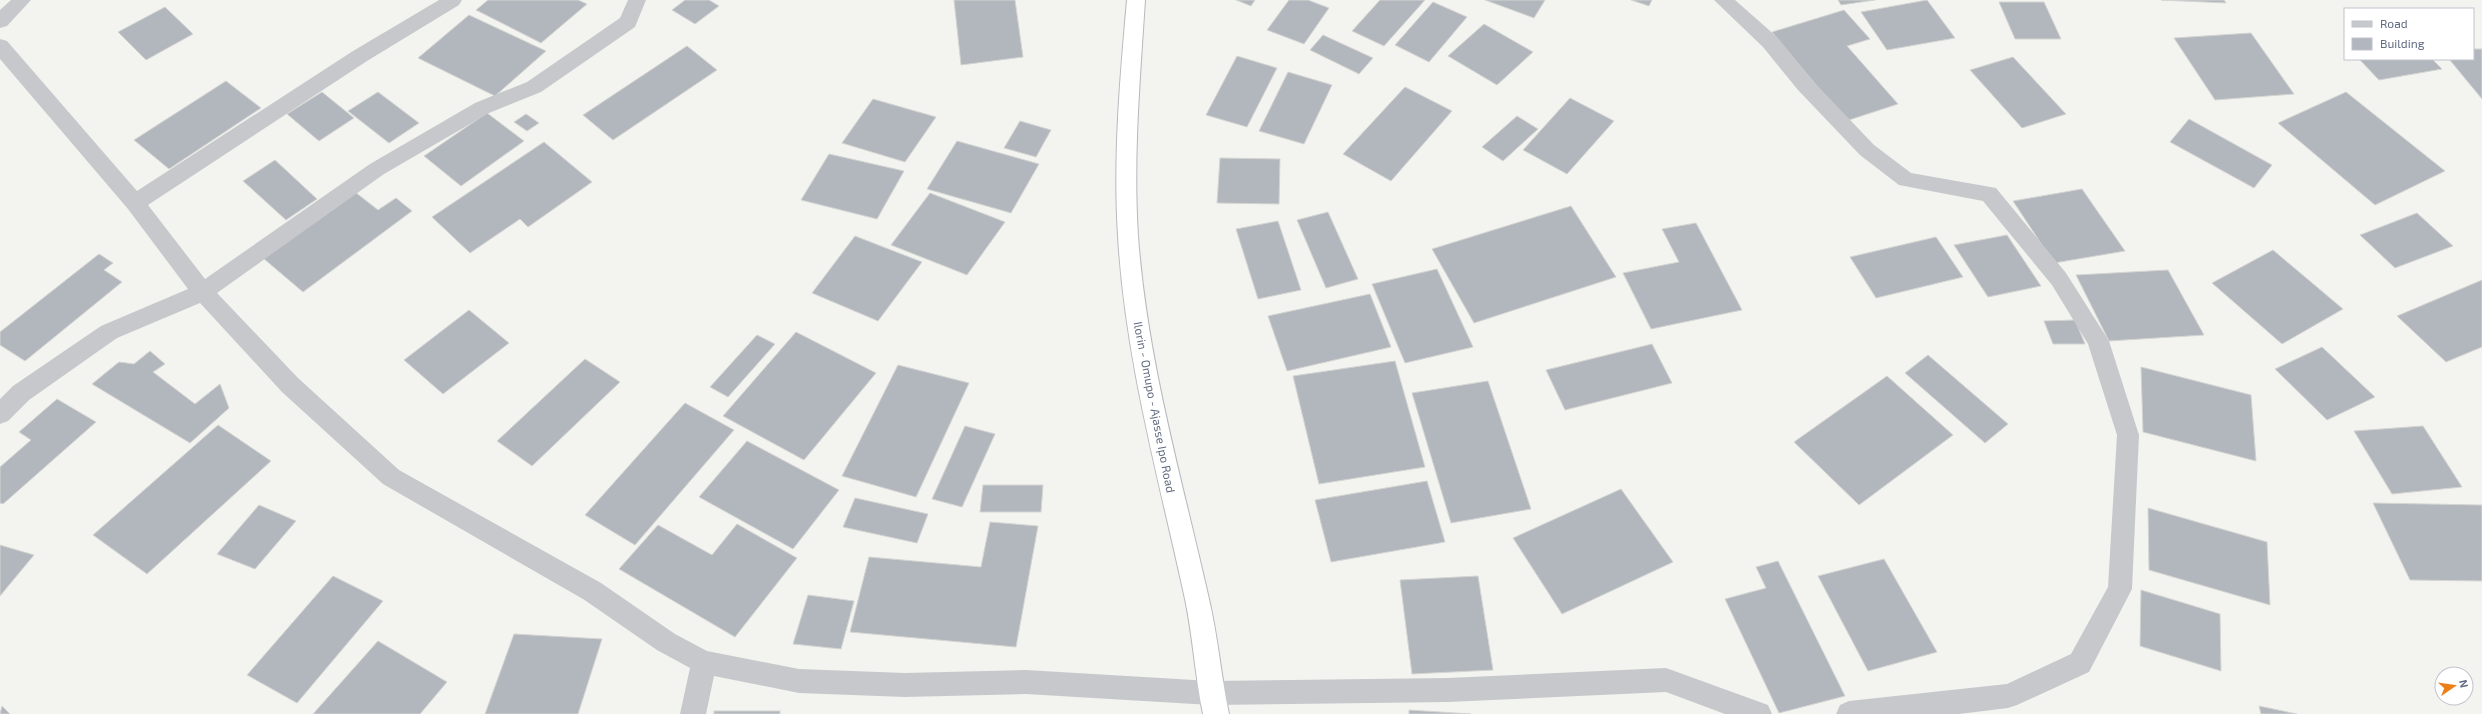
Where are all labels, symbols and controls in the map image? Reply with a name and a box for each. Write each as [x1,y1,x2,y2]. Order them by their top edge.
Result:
legend [2344,8,2474,60]
text: Road [2380,16,2408,30]
text: Building [2380,36,2425,50]
street label: Ilorin - Omupo - Ajasse Ipo Road [1131,320,1178,494]
north arrow [2434,666,2474,706]
text: N [2457,678,2471,689]

